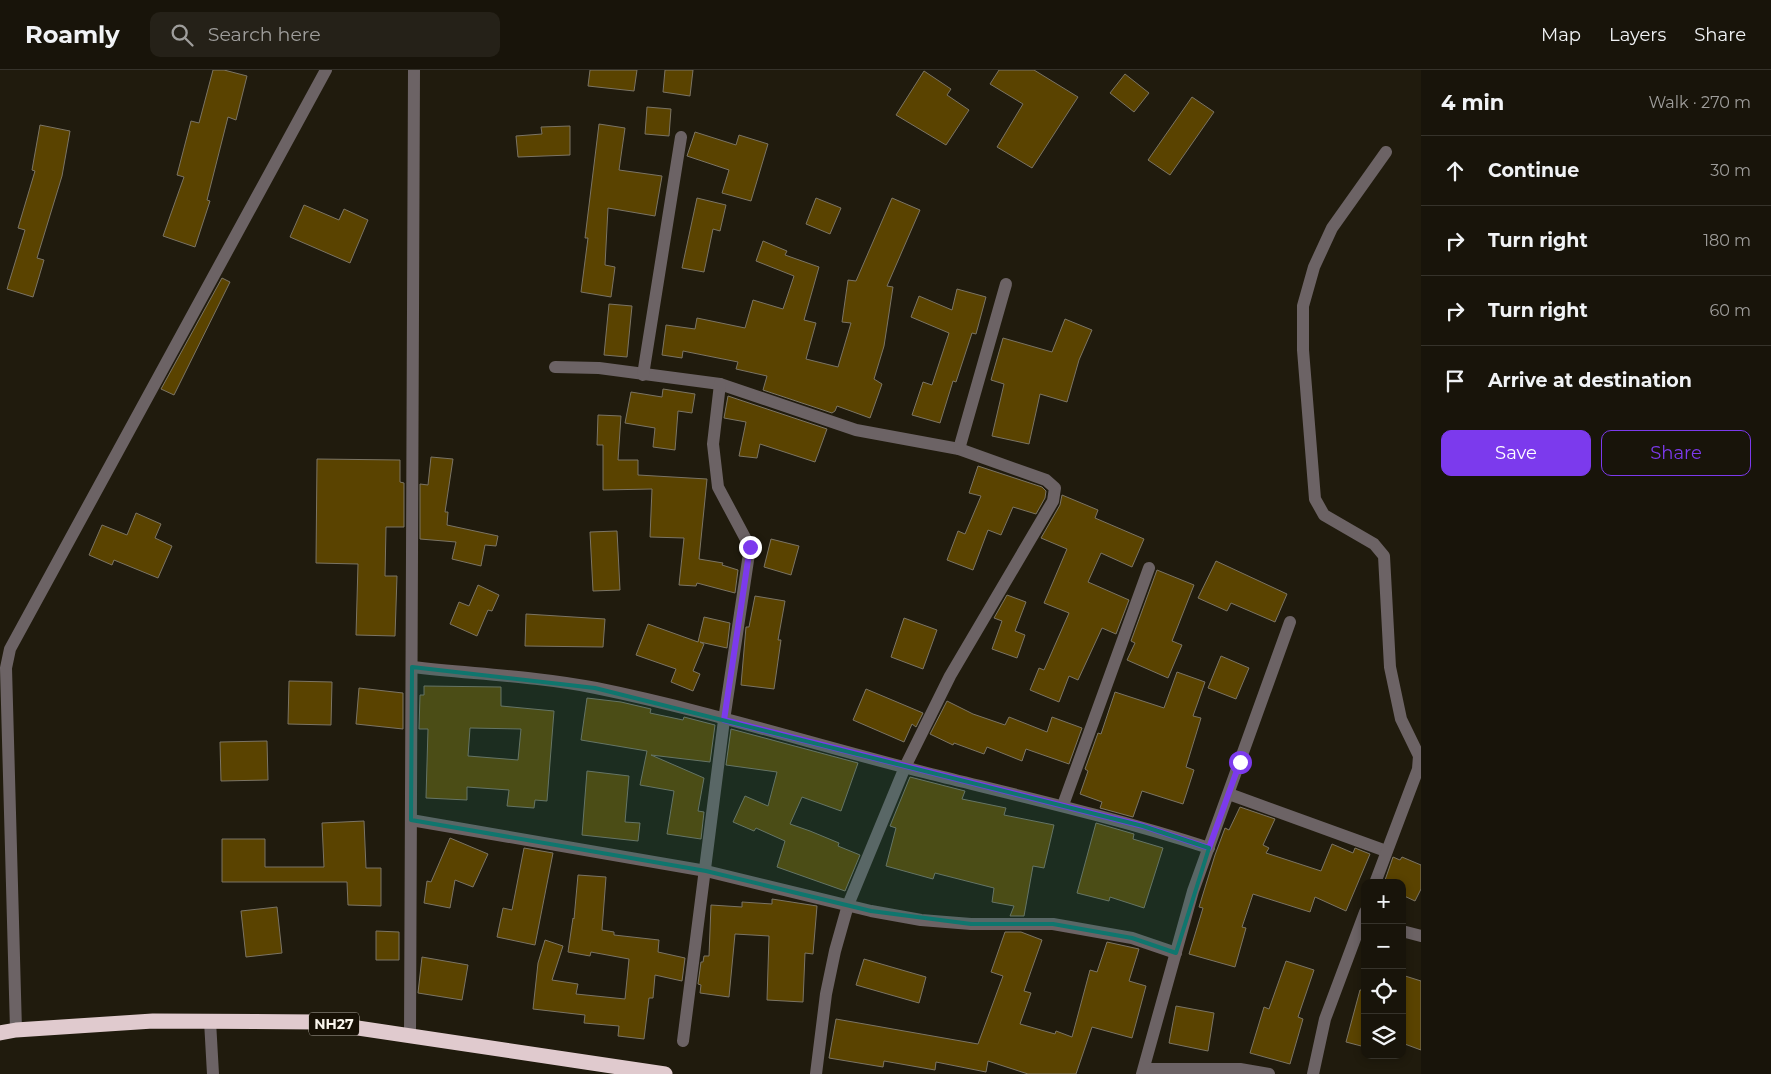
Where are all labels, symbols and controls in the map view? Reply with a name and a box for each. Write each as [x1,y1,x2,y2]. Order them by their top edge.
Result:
search box [150,12,500,57]
text: Roamly [25,20,120,49]
icon: search [168,21,196,49]
text: Search here [208,23,321,46]
text: Map [1541,24,1581,46]
text: Layers [1609,24,1666,46]
text: Share [1694,24,1746,46]
text: 4 min [1441,90,1504,115]
text: Walk · 270 m [1648,93,1751,112]
icon: ahead [1441,157,1469,185]
text: Continue [1488,159,1579,182]
text: 30 m [1710,161,1751,180]
icon: right [1441,227,1469,255]
text: Turn right [1488,229,1588,252]
text: 180 m [1703,231,1751,250]
icon: right [1441,297,1469,325]
text: Turn right [1488,299,1588,322]
text: 60 m [1709,301,1751,320]
icon: arrive [1441,367,1469,395]
text: Arrive at destination [1488,369,1692,392]
button: Save [1441,430,1591,476]
button: Share [1601,430,1751,476]
route end [739,536,762,559]
route start [1229,751,1252,774]
map controls [1361,879,1406,1059]
button: + [1361,879,1406,924]
button: − [1361,924,1406,969]
button: locate [1361,969,1406,1014]
road number: NH27 [309,1012,359,1036]
button: layers [1361,1014,1406,1059]

